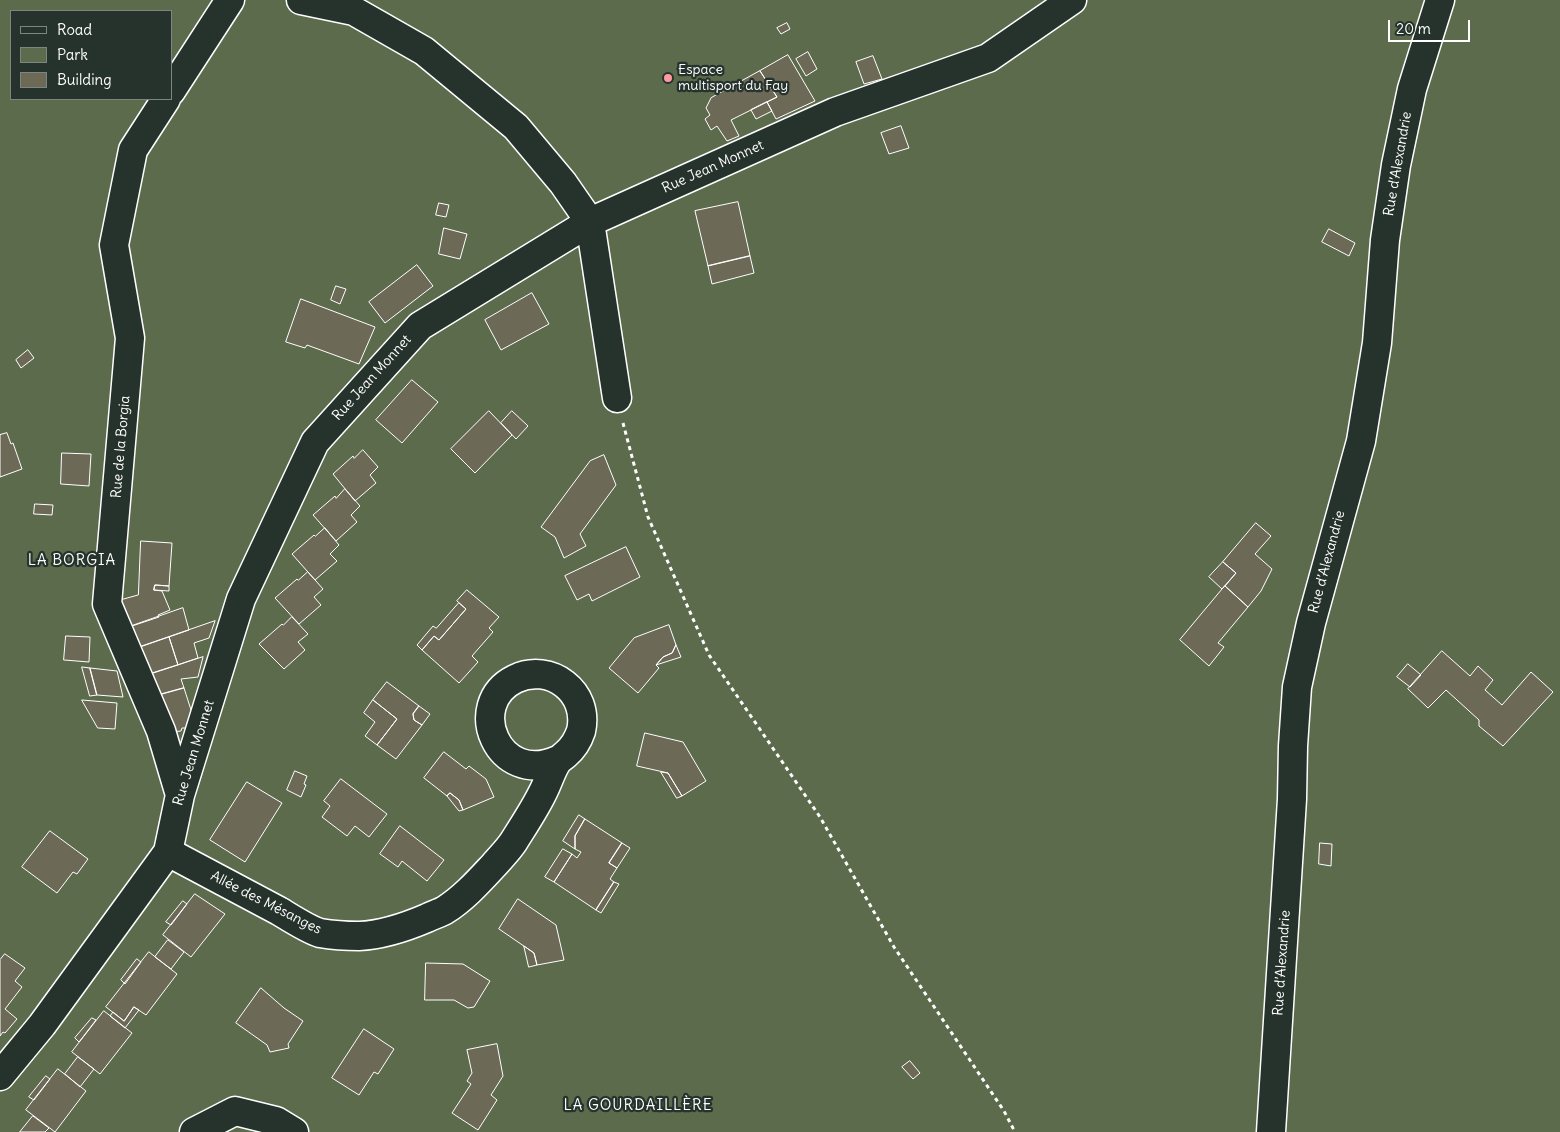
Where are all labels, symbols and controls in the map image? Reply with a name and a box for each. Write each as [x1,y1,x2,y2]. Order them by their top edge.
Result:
legend [10,10,172,100]
scale bar [1390,10,1472,42]
text: 20 m [1396,19,1431,38]
text: Road [57,20,92,39]
text: Park [57,45,88,64]
place label: Espace multisport du Fay [678,62,788,94]
text: Building [57,70,112,89]
marker: Espace multisport du Fay [662,72,674,84]
street label: Rue d’Alexandrie [1381,111,1415,217]
street label: Rue Jean Monnet [660,137,766,197]
street label: Rue Jean Monnet [329,332,415,424]
street label: Rue de la Borgia [108,395,134,499]
street label: Rue d’Alexandrie [1305,509,1349,615]
district label: LA BORGIA [27,552,117,570]
street label: Rue Jean Monnet [170,698,218,808]
street label: Allée des Mésanges [208,868,324,938]
street label: Rue d’Alexandrie [1270,910,1294,1016]
district label: LA GOURDAILLÈRE [562,1097,714,1115]

